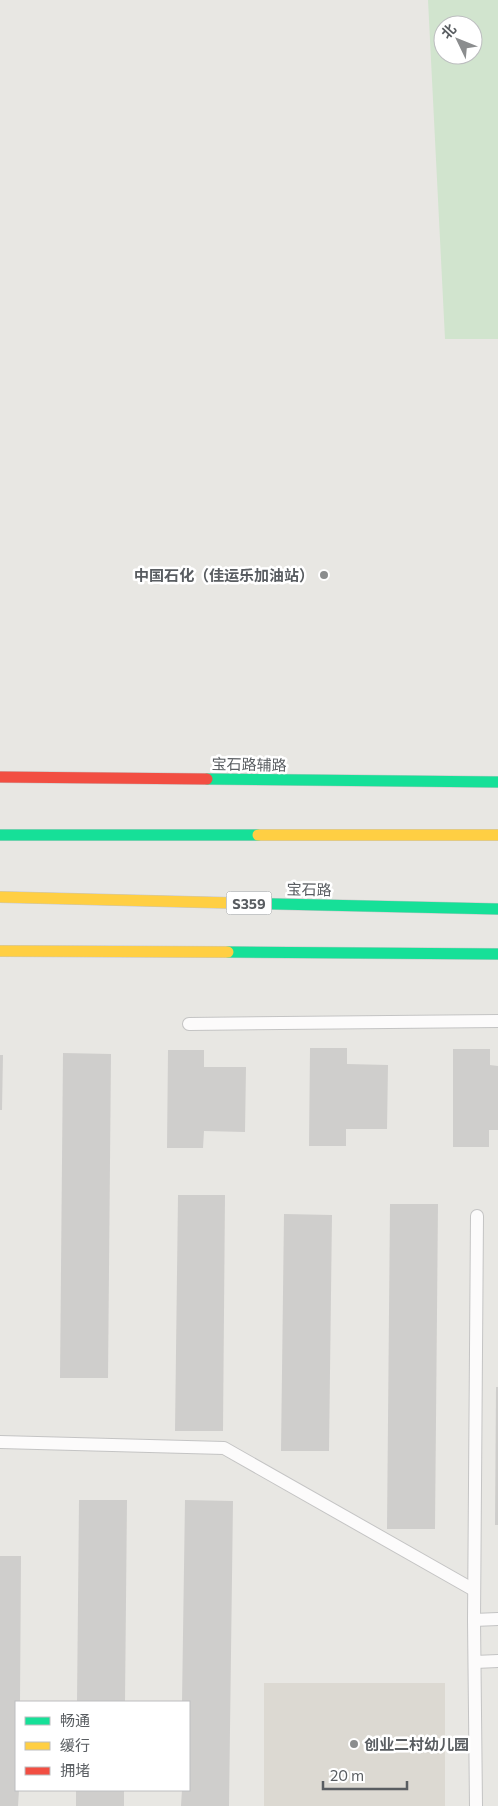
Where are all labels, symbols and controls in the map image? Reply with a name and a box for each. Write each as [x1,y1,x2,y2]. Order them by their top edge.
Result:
north arrow [433,15,483,65]
text: 北 [437,20,459,42]
place label: 中国石化（佳运乐加油站） [134,566,314,584]
marker: 中国石化（佳运乐加油站） [318,569,330,581]
street label: 宝石路辅路 [211,754,287,774]
street label: 宝石路 [286,880,332,898]
road number: S359 [226,891,272,914]
legend [15,1701,190,1791]
text: 畅通 [60,1711,90,1729]
place label: 创业二村幼儿园 [364,1735,469,1753]
text: 缓行 [60,1736,90,1754]
marker: 创业二村幼儿园 [348,1738,360,1750]
scale bar [323,1758,407,1790]
text: 拥堵 [60,1761,90,1779]
text: 20 m [330,1766,364,1784]

